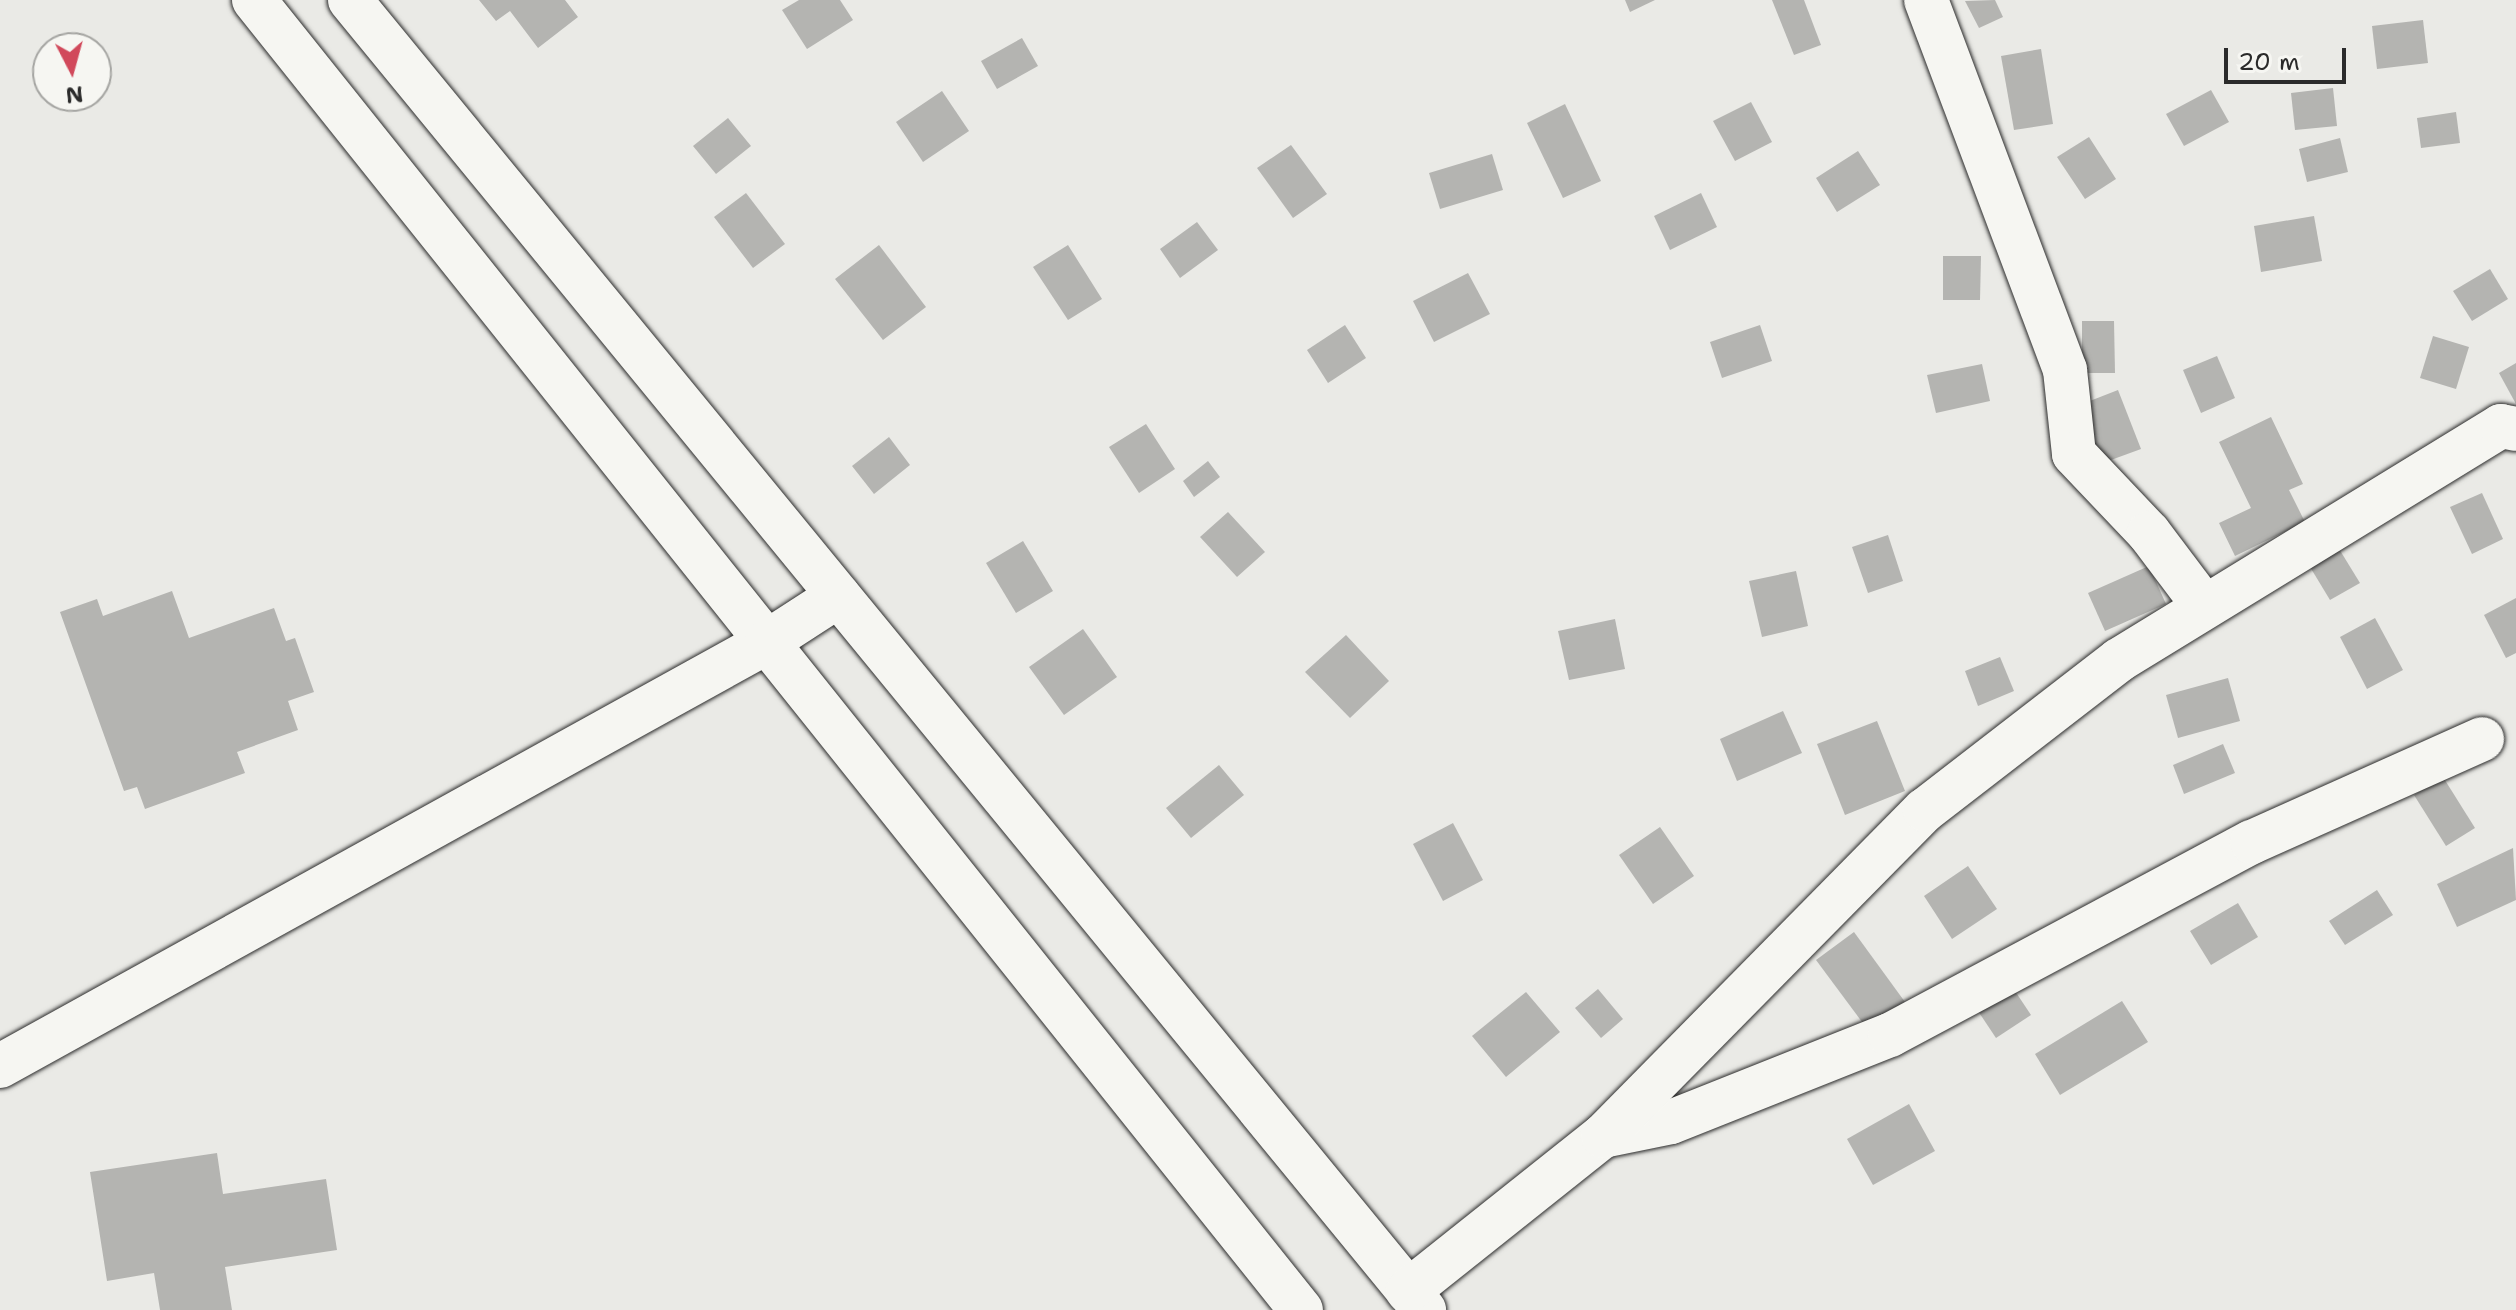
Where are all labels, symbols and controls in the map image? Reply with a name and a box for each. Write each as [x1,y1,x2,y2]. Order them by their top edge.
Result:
north arrow [32,32,112,112]
scale bar [2228,32,2350,82]
text: 20 m [2238,46,2300,78]
text: N [64,79,85,110]

